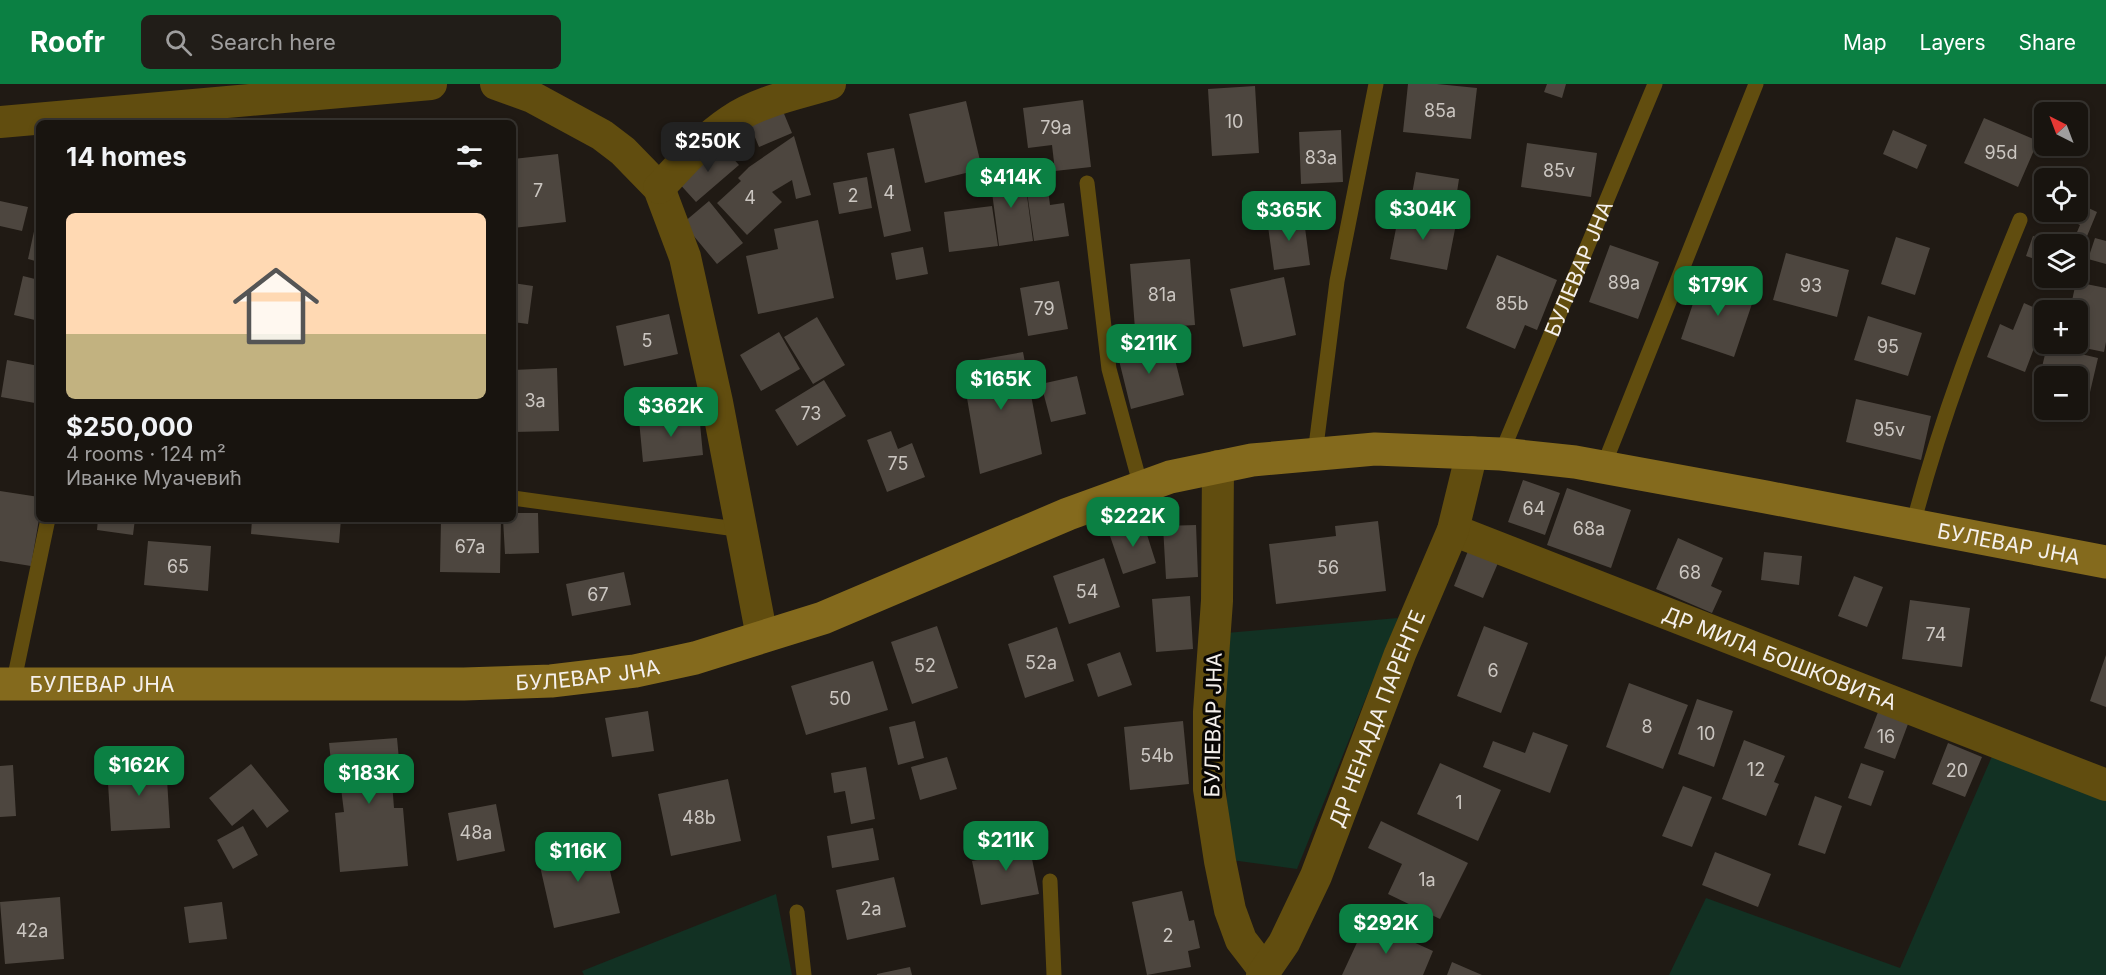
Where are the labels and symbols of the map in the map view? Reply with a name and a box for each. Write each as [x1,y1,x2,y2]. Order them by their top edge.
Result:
house number: 85a [1424,100,1456,121]
north arrow [2034,102,2088,156]
house number: 10 [1225,111,1243,132]
house number: 79a [1040,117,1072,138]
pin: $250K [666,122,750,173]
house number: 95d [1984,142,2018,163]
house number: 83a [1305,147,1337,168]
pin: $414K [969,158,1053,209]
house number: 85v [1543,160,1575,181]
house number: 7 [533,180,543,201]
house number: 4 [883,182,895,203]
house number: 2 [848,185,858,206]
house number: 4 [744,187,756,208]
pin: $304K [1381,190,1465,241]
pin: $365K [1247,191,1331,242]
street label: БУЛЕВАР ЈНА [1539,197,1618,340]
pin: $179K [1676,266,1760,317]
house number: 89a [1608,272,1640,293]
house number: 93 [1800,275,1822,296]
house number: 81a [1148,284,1176,305]
house number: 85b [1495,293,1529,314]
house number: 79 [1033,298,1055,319]
pin: $211K [1107,324,1191,375]
house number: 5 [642,330,652,351]
house number: 95 [1877,336,1899,357]
pin: $165K [959,360,1043,411]
pin: $362K [629,387,713,438]
house number: 3a [524,390,546,411]
house number: 73 [800,403,822,424]
house number: 95v [1873,419,1905,440]
house number: 75 [888,453,908,474]
pin: $222K [1091,497,1175,548]
house number: 64 [1523,498,1545,519]
house number: 68a [1573,518,1605,539]
street label: БУЛЕВАР ЈНА [1935,518,2082,569]
house number: 67a [455,536,485,557]
house number: 65 [167,556,189,577]
house number: 56 [1317,557,1339,578]
house number: 68 [1679,562,1701,583]
house number: 54 [1076,581,1098,602]
house number: 67 [587,584,609,605]
street label: ДР МИЛА БОШКОВИЋА [1659,601,1901,715]
street label: ДР НЕНАДА ПАРЕНТЕ [1323,606,1430,830]
house number: 74 [1926,624,1946,645]
house number: 52a [1025,652,1057,673]
street label: БУЛЕВАР ЈНА [1199,652,1227,798]
street label: БУЛЕВАР ЈНА [515,654,662,695]
house number: 52 [914,655,936,676]
house number: 6 [1487,660,1499,681]
street label: БУЛЕВАР ЈНА [30,672,174,697]
house number: 50 [829,688,851,709]
house number: 8 [1641,716,1653,737]
house number: 10 [1697,723,1715,744]
house number: 16 [1877,726,1895,747]
house number: 54b [1140,745,1174,766]
pin: $162K [97,746,181,797]
pin: $183K [327,754,411,805]
house number: 12 [1747,759,1765,780]
house number: 20 [1946,760,1968,781]
house number: 1 [1455,792,1463,813]
house number: 48b [682,807,716,828]
pin: $211K [964,821,1048,872]
house number: 48a [460,822,492,843]
pin: $116K [536,832,620,883]
house number: 1a [1418,869,1436,890]
house number: 2a [860,898,882,919]
pin: $292K [1344,904,1428,955]
house number: 42a [16,920,48,941]
house number: 2 [1163,925,1173,946]

